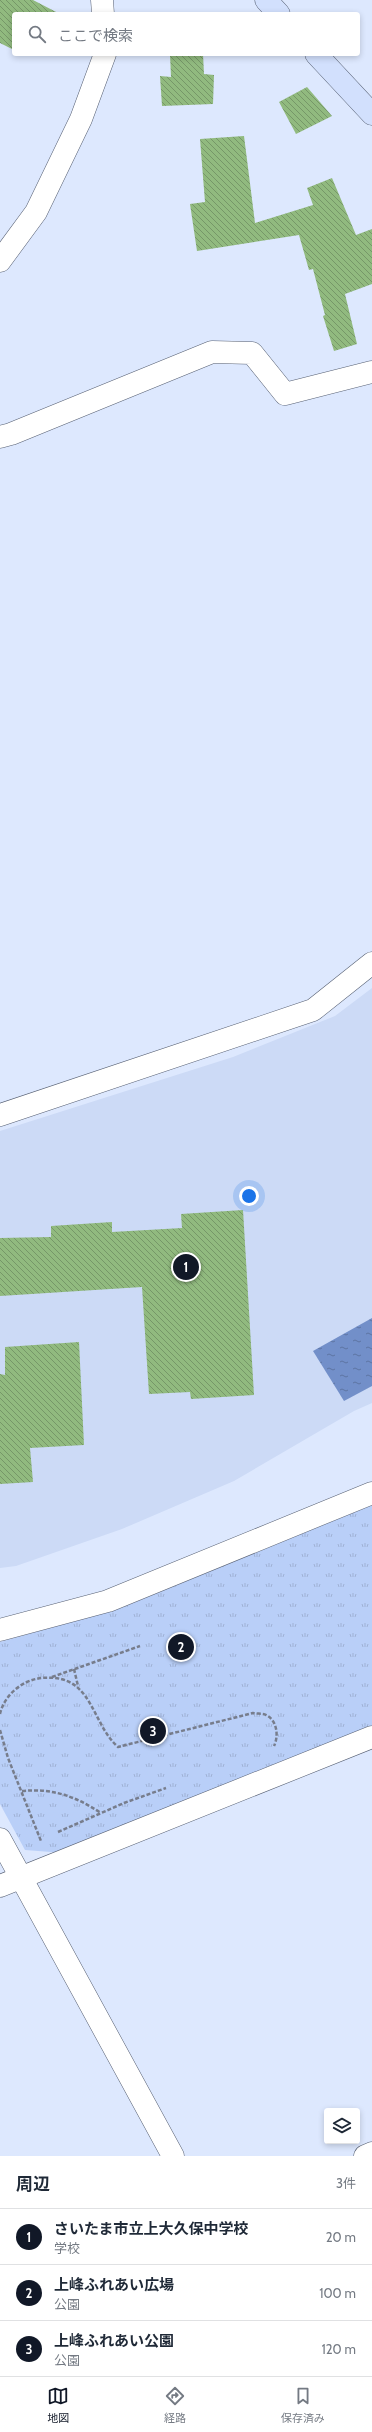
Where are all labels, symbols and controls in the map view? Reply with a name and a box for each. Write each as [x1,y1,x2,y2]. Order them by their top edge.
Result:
search box [12,12,360,56]
icon: search [26,23,48,45]
text: ここで検索 [58,27,133,45]
your location [239,1186,259,1206]
pin: 1 [173,1252,199,1282]
pin: 2 [168,1632,194,1662]
pin: 3 [140,1716,166,1746]
map controls [324,2108,360,2144]
button: layers [324,2108,360,2144]
text: 周辺 [16,2174,50,2194]
text: 3件 [336,2175,356,2191]
text: さいたま市立上大久保中学校 [54,2220,249,2238]
text: 1 [27,2229,31,2245]
text: 20 m [326,2229,356,2245]
text: 学校 [54,2240,80,2256]
text: 上峰ふれあい広場 [54,2276,174,2294]
text: 2 [26,2285,32,2301]
text: 100 m [319,2285,356,2301]
text: 公園 [54,2296,80,2312]
text: 上峰ふれあい公園 [54,2332,174,2350]
text: 3 [25,2341,33,2357]
text: 120 m [322,2341,356,2357]
text: 公園 [54,2352,80,2368]
tab: 地図 [47,2385,69,2425]
tab: 経路 [164,2385,186,2425]
tab: 保存済み [281,2385,325,2425]

